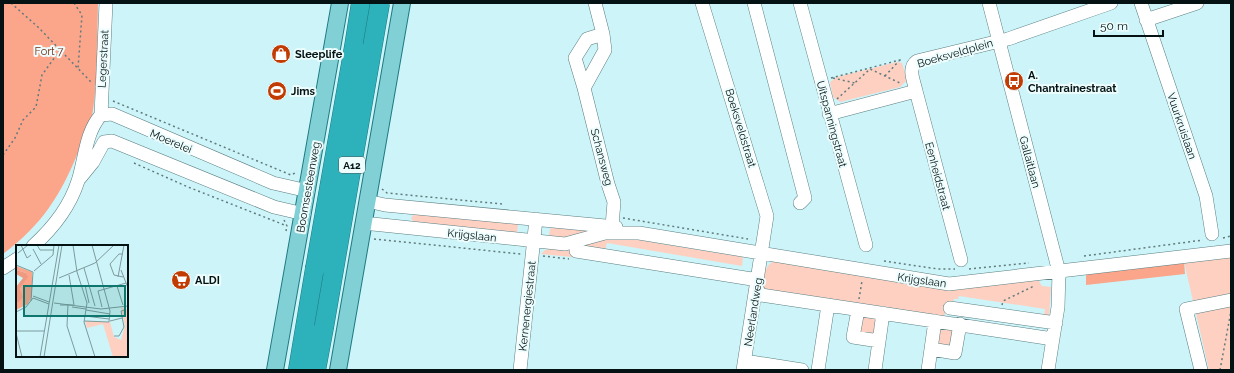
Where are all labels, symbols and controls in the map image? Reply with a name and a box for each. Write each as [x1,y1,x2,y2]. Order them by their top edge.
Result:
scale bar [1094,12,1163,38]
text: 50 m [1100,19,1128,33]
street label: Legerstraat [95,29,112,88]
street label: Boeksveldplein [916,36,995,71]
shop icon: Sleeplife [270,43,292,65]
park label: Fort 7 [35,45,64,58]
place label: Sleeplife [295,48,343,61]
place label: A. Chantrainestraat [1028,69,1117,95]
bus stop icon: A. Chantrainestraat [1003,70,1025,92]
street label: Uitspanningstraat [814,79,849,169]
sports icon: Jims [266,80,288,102]
place label: Jims [291,85,315,98]
street label: Boeksveldstraat [722,87,759,169]
street label: Vuurkruislaan [1164,91,1199,161]
street label: Moerelei [148,127,194,156]
street label: Schansweg [588,127,615,187]
street label: Gallaitlaan [1016,135,1043,190]
street label: Boomsesteenweg [294,140,323,234]
street label: Eenheidstraat [922,141,953,212]
road number: A12 [339,157,365,173]
street label: Krijgslaan [447,226,497,245]
inset map [16,245,128,357]
street label: Kernenergiestraat [516,260,539,352]
supermarket icon: ALDI [170,269,192,291]
street label: Krijgslaan [897,271,947,290]
place label: ALDI [195,274,220,287]
street label: Neerlandweg [742,277,765,347]

